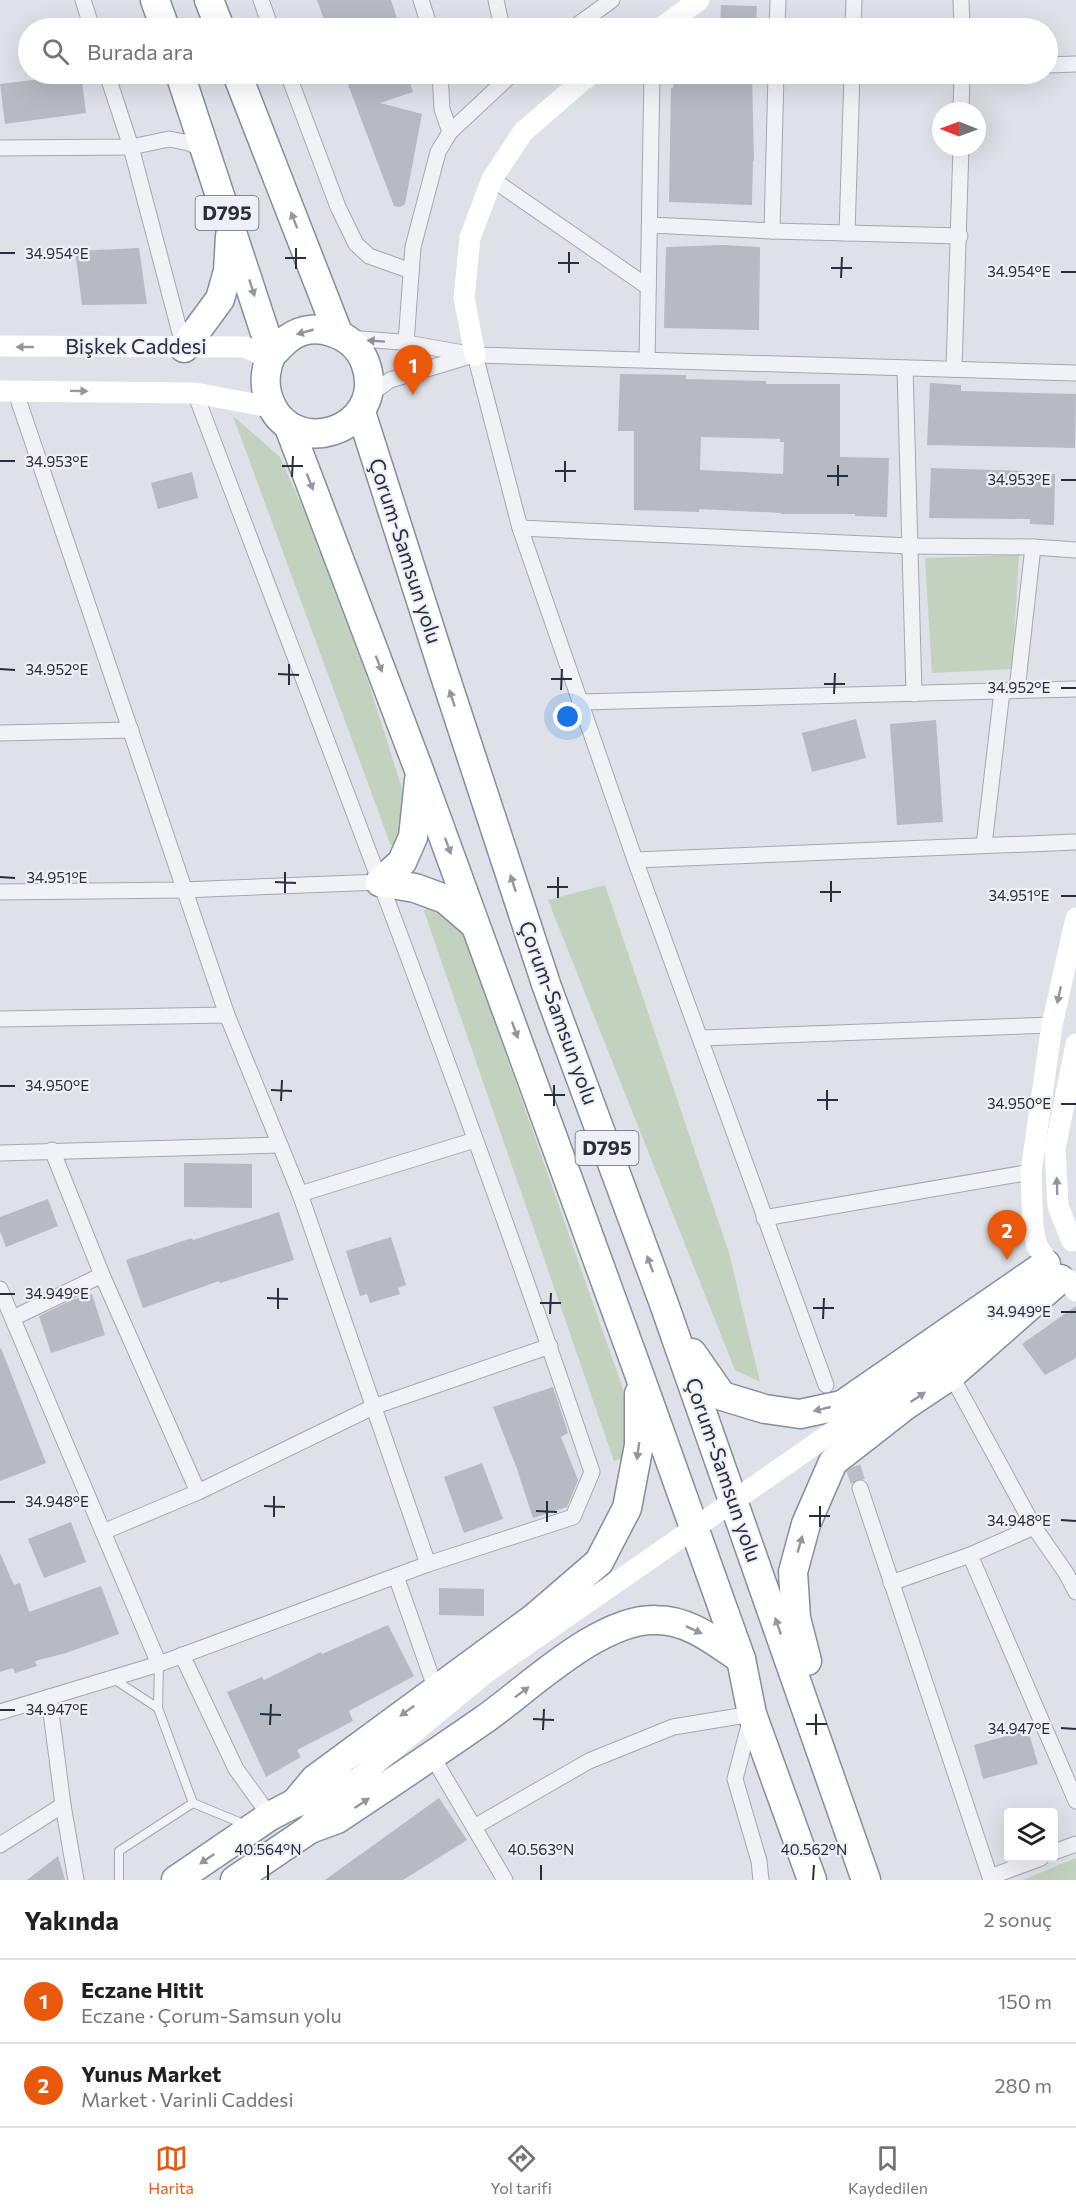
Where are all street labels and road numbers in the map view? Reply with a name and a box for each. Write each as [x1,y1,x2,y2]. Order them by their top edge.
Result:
road number: D795 [196,196,258,230]
street label: Bişkek Caddesi [65,333,207,358]
street label: Çorum-Samsun yolu [365,455,448,646]
street label: Çorum-Samsun yolu [515,917,604,1108]
road number: D795 [576,1131,638,1165]
street label: Çorum-Samsun yolu [681,1374,768,1565]

